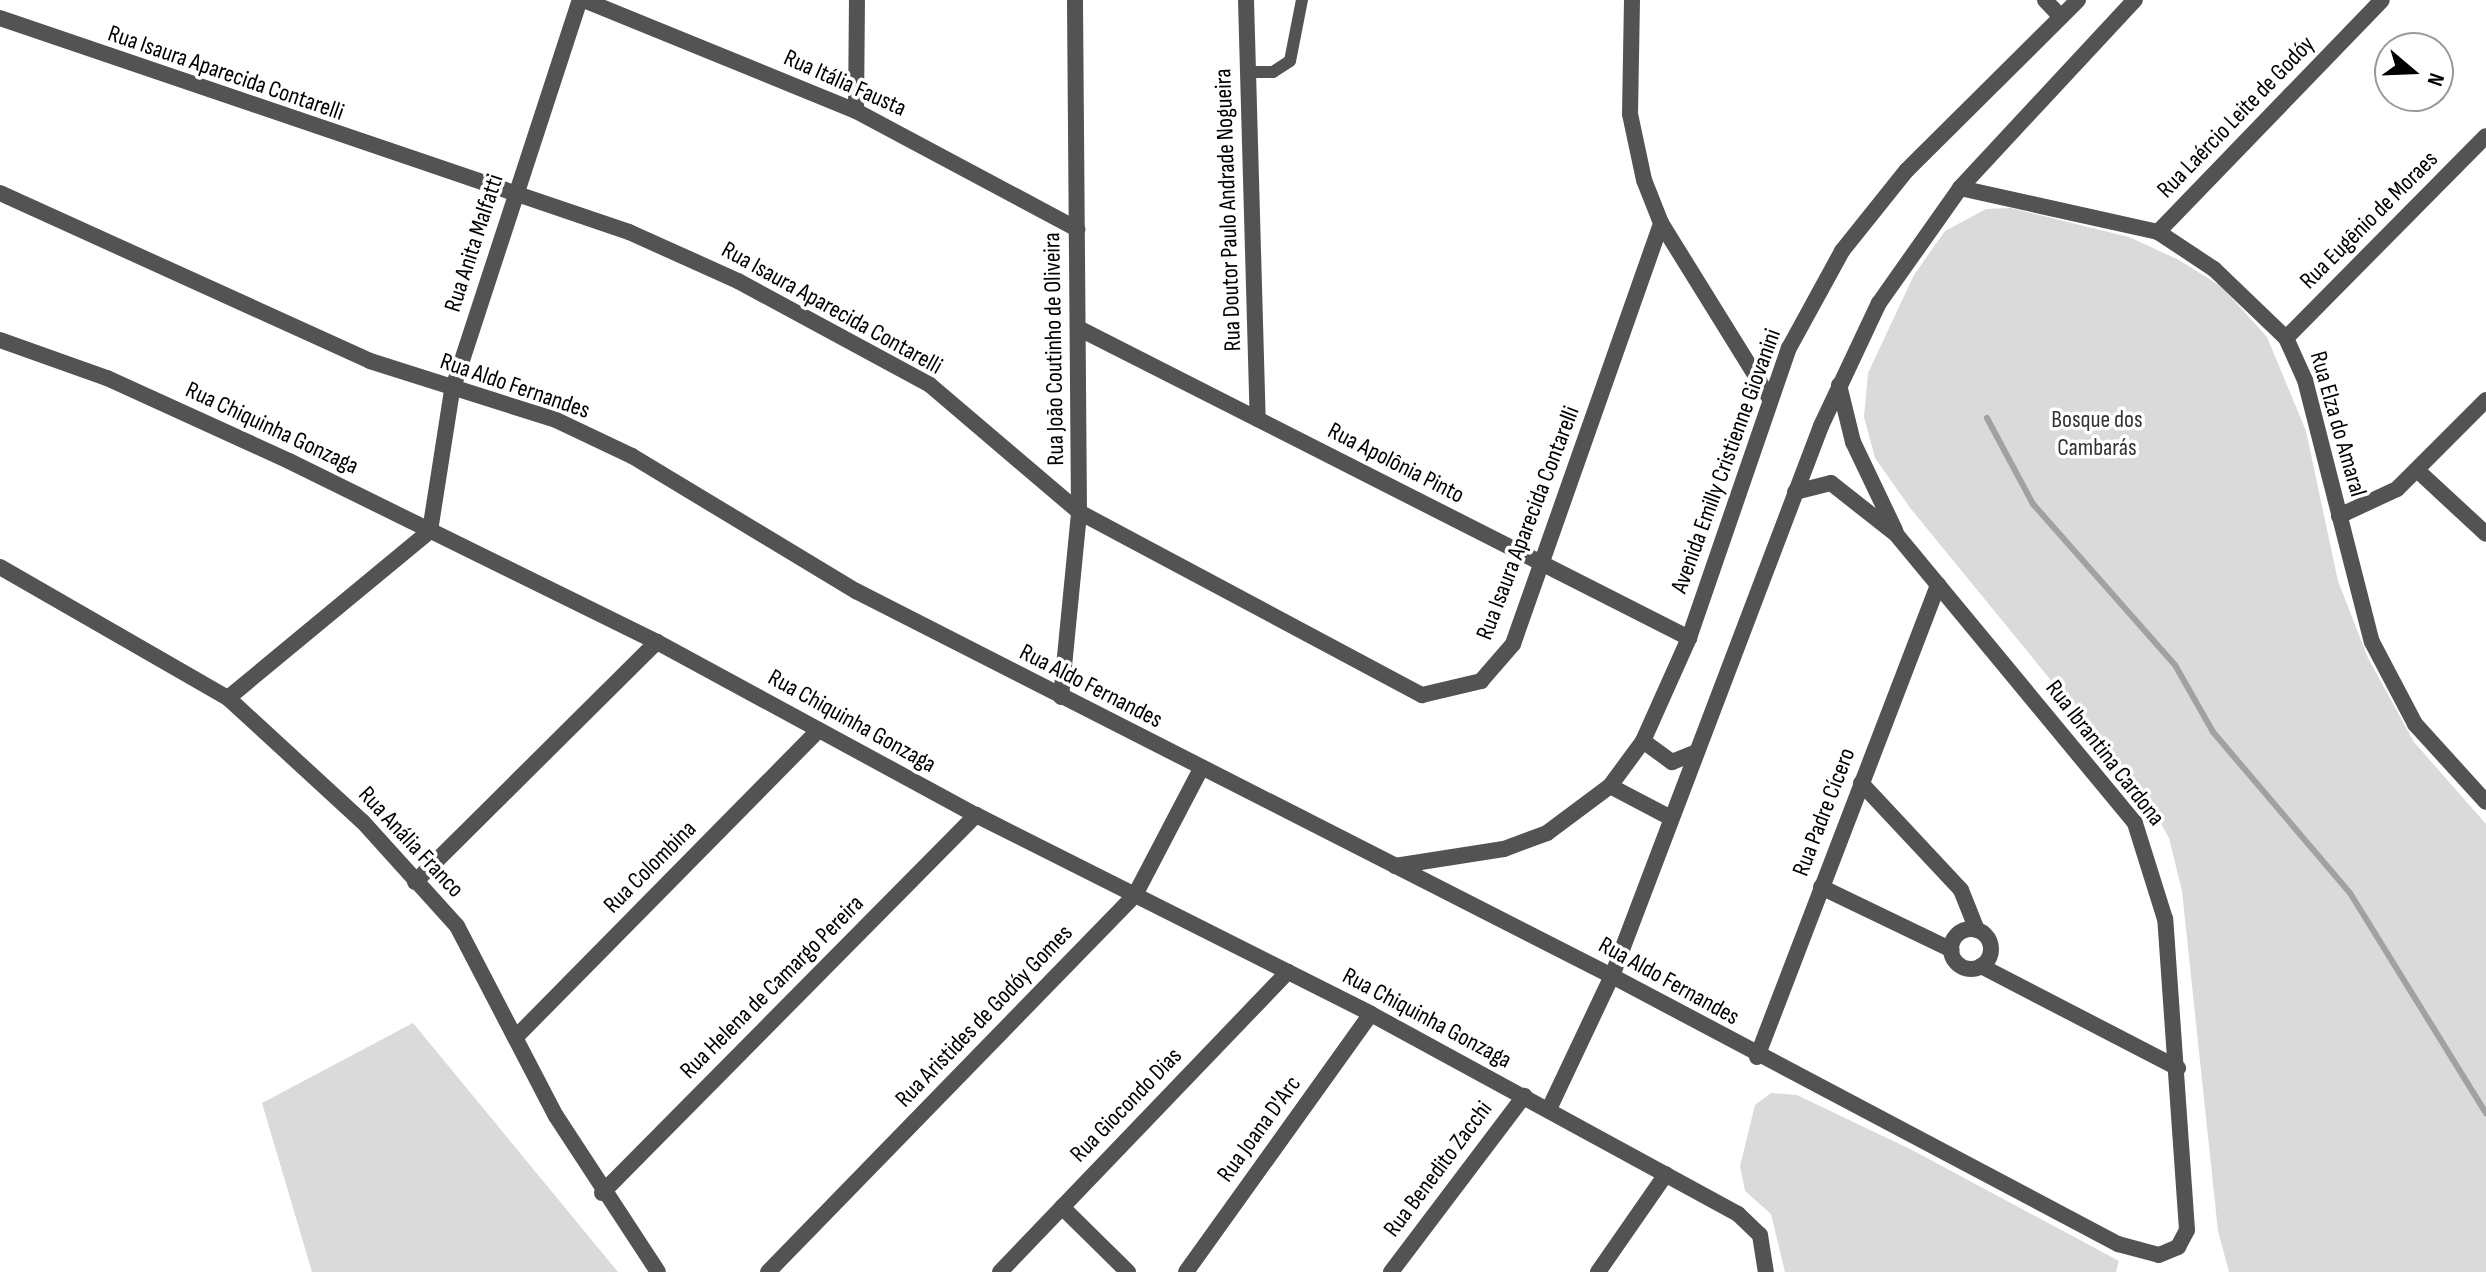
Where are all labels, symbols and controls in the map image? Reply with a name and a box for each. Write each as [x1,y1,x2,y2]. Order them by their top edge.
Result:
street label: Rua Isaura Aparecida Contarelli [104,19,348,127]
street label: Rua Laércio Leite de Godóy [2151,30,2321,204]
north arrow [2374,32,2454,112]
street label: Rua Itália Fausta [779,43,911,123]
street label: Rua Doutor Paulo Andrade Nogueira [1209,68,1247,352]
text: N [2421,69,2450,89]
street label: Rua Eugênio de Moraes [2294,145,2444,295]
street label: Rua Anita Malfatti [438,171,510,315]
street label: Rua João Coutinho de Oliveira [1038,232,1070,466]
street label: Rua Isaura Aparecida Contarelli [717,235,947,381]
street label: Avenida Emilly Cristienne Giovanini [1665,325,1787,597]
street label: Rua Aldo Fernandes [436,347,594,425]
street label: Rua Elza do Amaral [2304,348,2372,500]
street label: Rua Chiquinha Gonzaga [181,375,363,481]
street label: Rua Isaura Aparecida Contarelli [1470,402,1586,644]
park label: Bosque dos Cambarás [2051,406,2143,462]
street label: Rua Apolônia Pinto [1323,416,1469,510]
street label: Rua Aldo Fernandes [1015,638,1167,734]
street label: Rua Chiquinha Gonzaga [763,663,941,779]
street label: Rua Ibrantina Cardona [2039,674,2171,832]
street label: Rua Padre Cícero [1786,744,1862,880]
street label: Rua Anália Franco [352,780,470,904]
street label: Rua Colombina [598,815,702,919]
street label: Rua Helena de Camargo Pereira [674,889,870,1085]
street label: Rua Aristides de Godóy Gomes [889,919,1079,1113]
street label: Rua Aldo Fernandes [1594,931,1744,1031]
street label: Rua Chiquinha Gonzaga [1338,961,1516,1075]
street label: Rua Giocondo Dias [1064,1042,1188,1168]
street label: Rua Joana D'Arc [1211,1070,1307,1188]
street label: Rua Benedito Zacchi [1378,1095,1498,1243]

